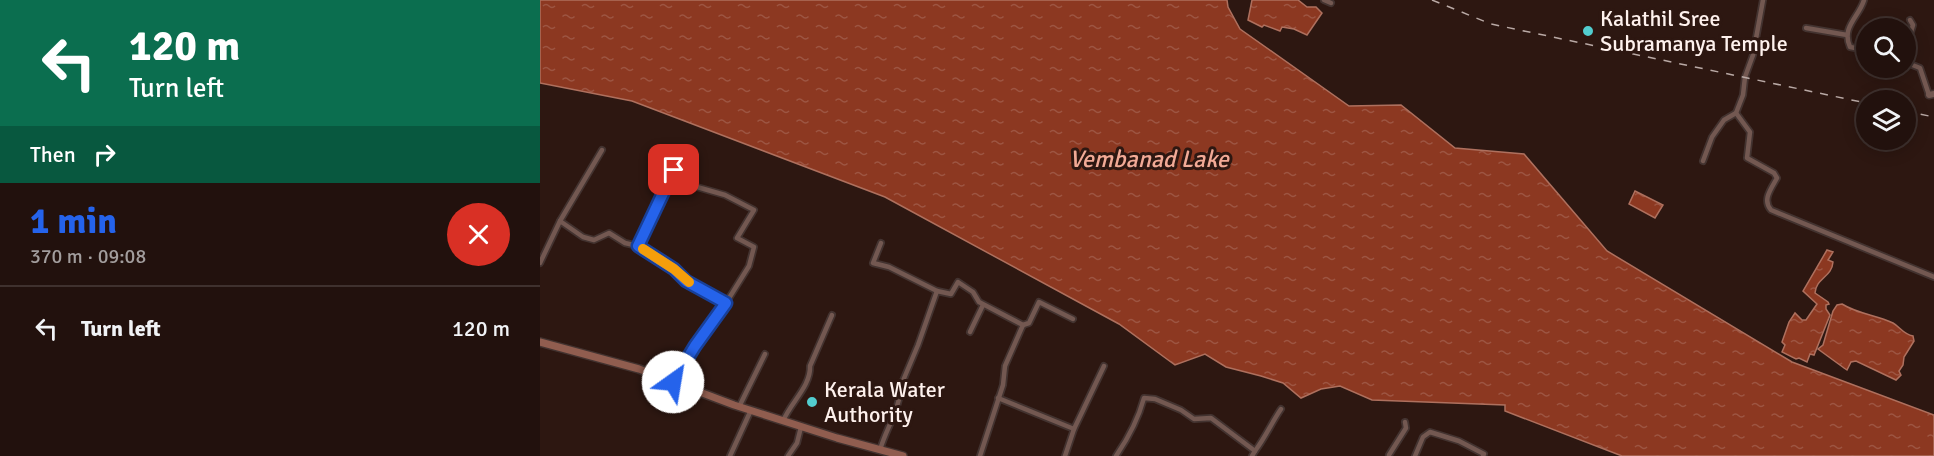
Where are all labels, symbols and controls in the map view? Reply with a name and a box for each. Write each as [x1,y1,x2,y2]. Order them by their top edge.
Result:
place label: Kalathil Sree Subramanya Temple [1600,5,1788,57]
map controls [1856,18,1916,150]
button: search [1856,18,1916,78]
text: 120 m [129,21,240,72]
icon: left [30,24,108,102]
marker: Kalathil Sree Subramanya Temple [1581,24,1595,38]
text: Turn left [129,72,224,105]
button: layers [1856,90,1916,150]
icon: right [88,138,121,171]
text: Then [30,141,76,168]
pin [648,144,699,195]
water label: Vembanad Lake [1069,144,1230,174]
icon: arrive [657,153,690,186]
text: 1 min [30,199,117,244]
button: close [447,203,510,266]
text: 370 m · 09:08 [30,244,146,269]
icon: left [30,312,63,345]
text: Turn left [81,315,161,342]
text: 120 m [452,315,510,342]
position arrow [641,350,705,414]
place label: Kerala Water Authority [824,376,945,428]
marker: Kerala Water Authority [805,395,819,409]

